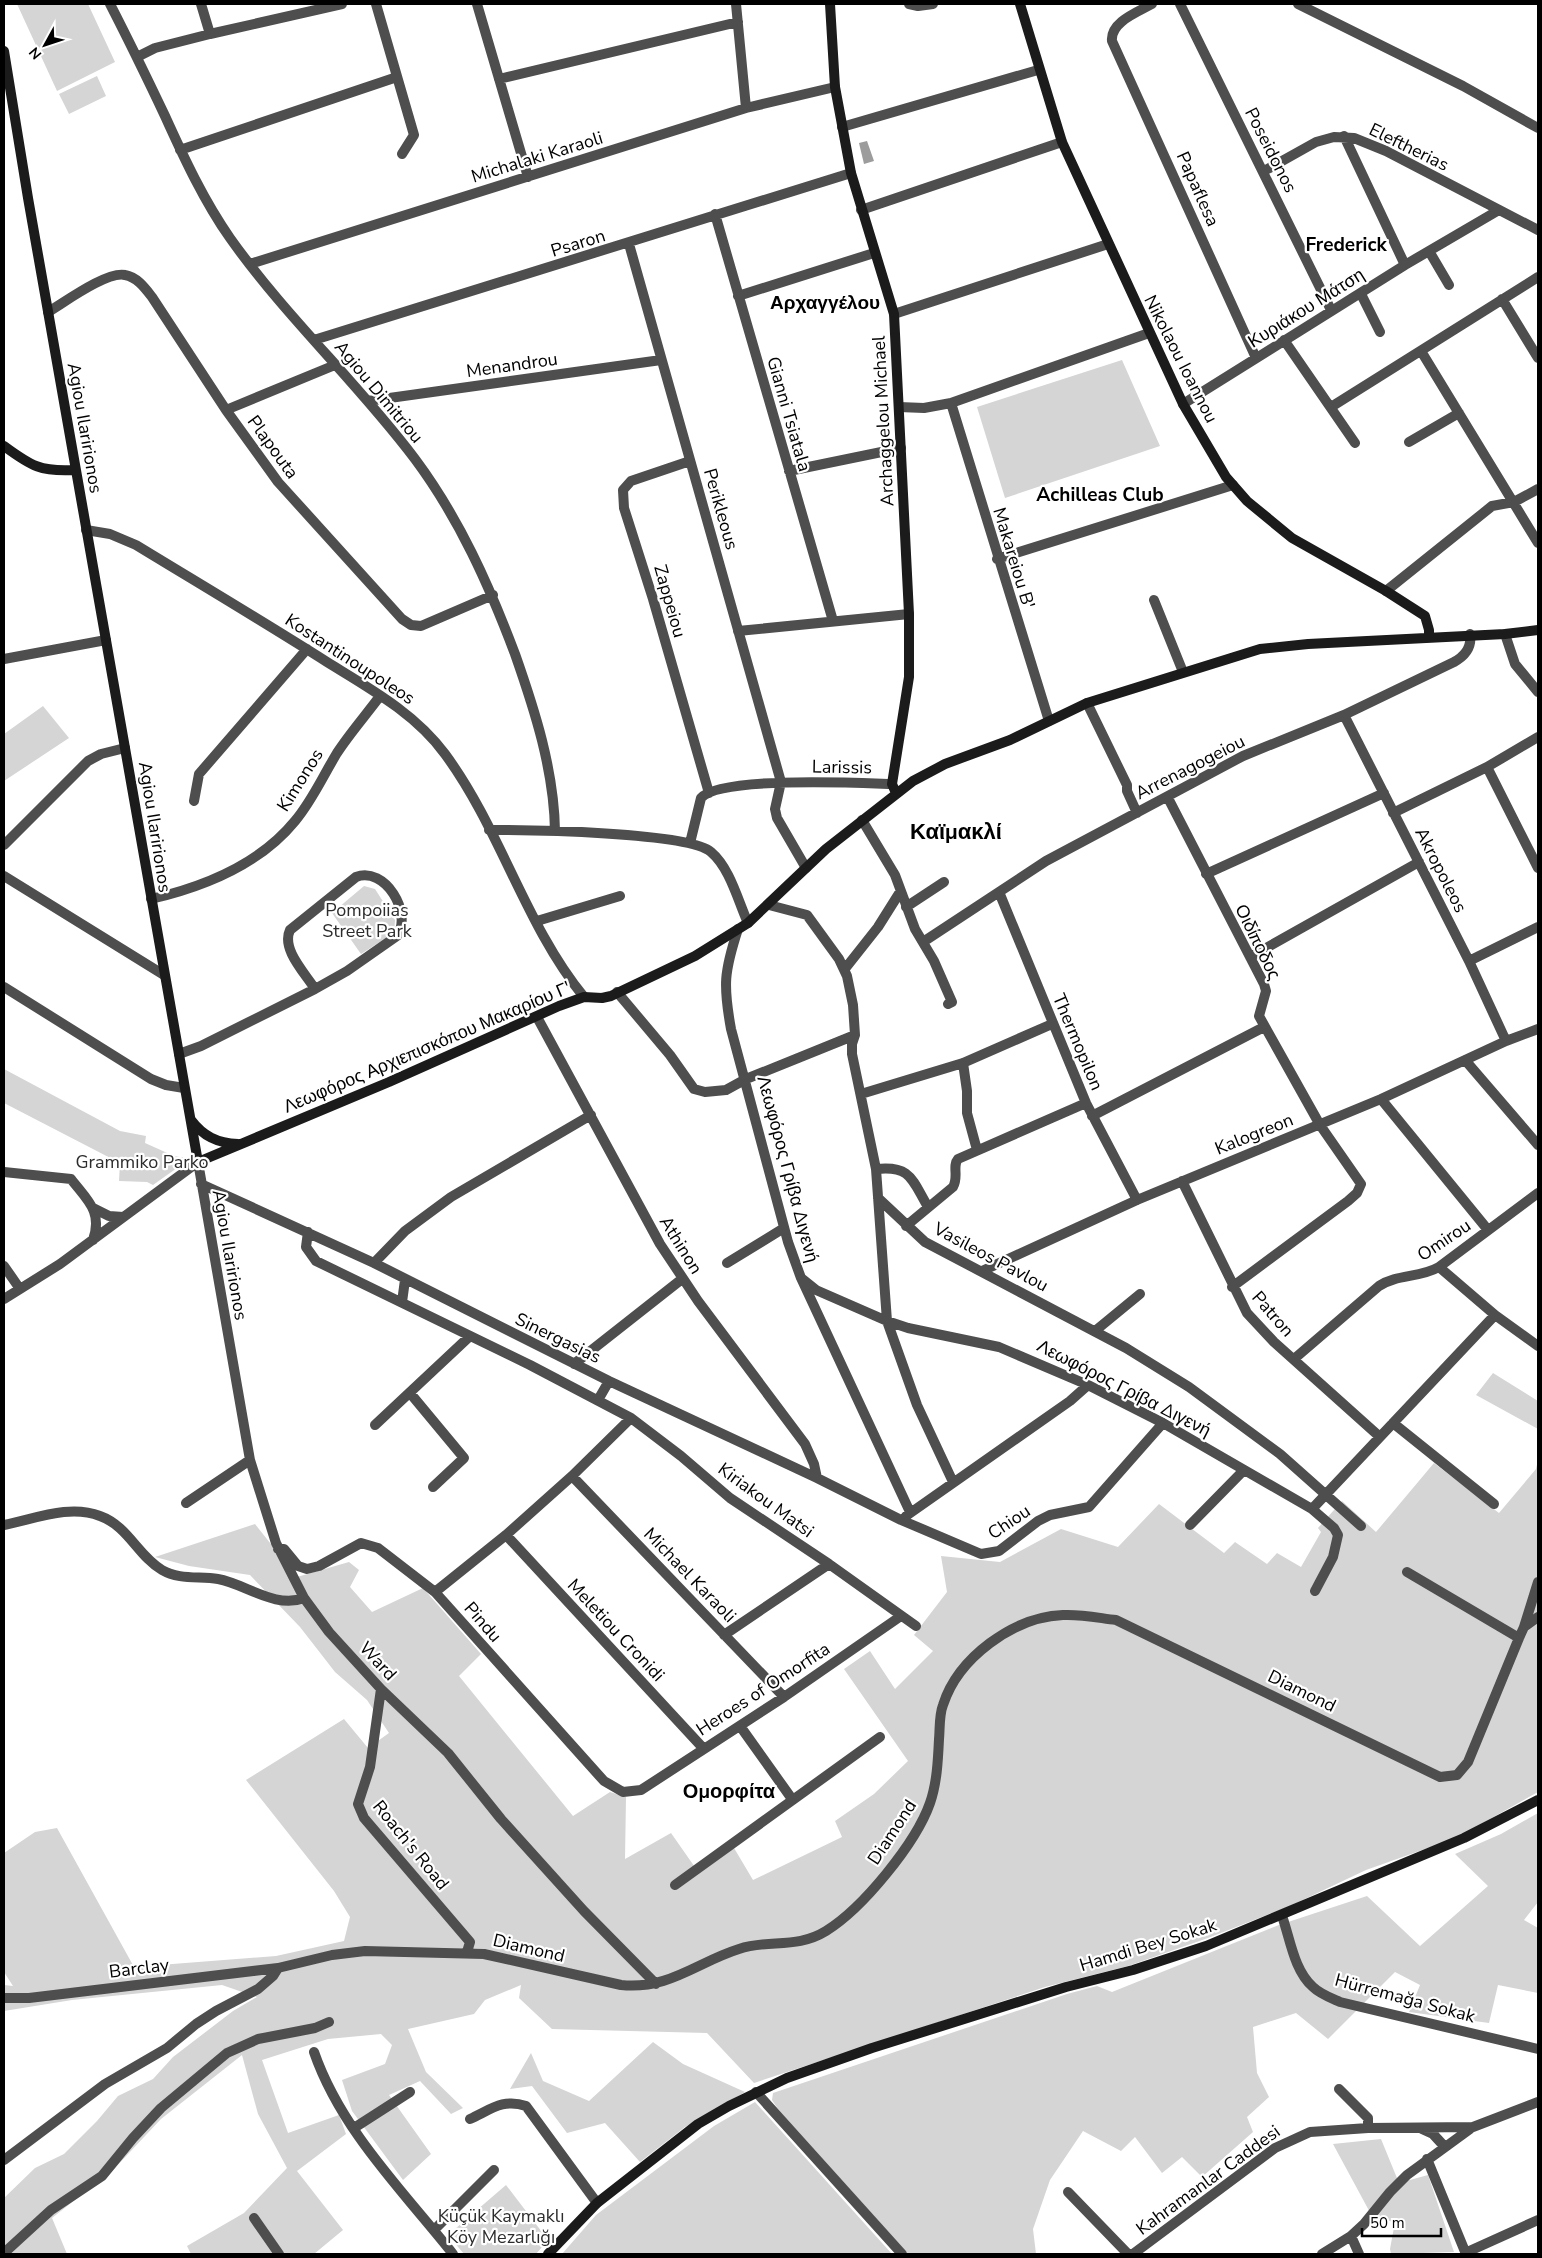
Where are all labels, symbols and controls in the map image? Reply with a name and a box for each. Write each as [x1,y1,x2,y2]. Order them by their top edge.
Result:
north arrow [20,20,70,70]
text: N [25,43,46,63]
street label: Poseidonos [1239,103,1303,197]
street label: Eleftherias [1365,117,1453,177]
street label: Michalaki Karaoli [468,126,606,188]
street label: Papaflesa [1171,148,1225,230]
street label: Psaron [548,223,608,263]
district label: Frederick [1305,232,1387,258]
street label: Κυριάκου Μάτση [1243,263,1369,353]
district label: Αρχαγγέλου [770,290,880,316]
street label: Nikolaou Ioannou [1138,291,1224,427]
street label: Archaggelou Michael [867,334,899,507]
street label: Agiou Dimitriou [329,336,429,448]
street label: Menandrou [465,347,559,383]
street label: Gianni Tsiatala [761,354,817,474]
street label: Agiou Ilaririonos [62,361,108,495]
street label: Plapouta [242,411,304,483]
street label: Perikleous [698,465,744,553]
district label: Achilleas Club [1036,482,1164,508]
street label: Makareiou B' [987,505,1041,611]
street label: Zappeiou [648,562,692,640]
street label: Kostantinoupoleos [280,608,420,710]
street label: Arrenagogeiou [1131,729,1249,805]
street label: Kimonos [271,744,329,816]
street label: Larissis [812,754,872,780]
street label: Agiou Ilaririonos [133,760,177,894]
district label: Καϊμακλί [910,817,1002,847]
street label: Akropoleos [1409,823,1473,917]
park label: Pompoiias Street Park [322,898,413,943]
street label: Οιδίποδος [1229,900,1287,984]
street label: Λεωφόρος Αρχιεπισκόπου Μακαρίου Γ' [280,975,574,1119]
street label: Thermopilon [1047,990,1109,1094]
street label: Λεωφόρος Γρίβα Διγενή [752,1073,824,1265]
street label: Kalogreon [1211,1107,1297,1161]
park label: Grammiko Parko [75,1150,209,1174]
street label: Agiou Ilaririonos [207,1188,253,1322]
street label: Athinon [654,1211,708,1279]
street label: Omirou [1412,1213,1476,1267]
street label: Vasileos Pavlou [928,1216,1053,1297]
street label: Patron [1246,1286,1300,1342]
street label: Sinergasias [511,1307,605,1369]
street label: Λεωφόρος Γρίβα Διγενή [1033,1334,1215,1442]
street label: Kiriakou Matsi [713,1457,819,1543]
street label: Chiou [983,1499,1035,1545]
street label: Michael Karaoli [639,1522,741,1628]
street label: Meletiou Cronidi [562,1573,670,1687]
street label: Pindu [459,1597,507,1647]
street label: Ward [354,1636,402,1686]
street label: Heroes of Omorfita [691,1637,835,1741]
street label: Diamond [1264,1664,1340,1718]
district label: Ομορφίτα [683,1778,776,1805]
street label: Roach's Road [367,1795,455,1895]
street label: Diamond [862,1795,922,1869]
street label: Hamdi Bey Sokak [1077,1912,1220,1977]
street label: Diamond [491,1928,567,1968]
street label: Barclay [108,1952,171,1984]
street label: Hürremağa Sokak [1332,1968,1479,2029]
street label: Kahramanlar Caddesi [1131,2120,1285,2240]
park label: Küçük Kaymaklı Köy Mezarlığı [438,2204,564,2249]
scale bar [1362,2206,1441,2238]
text: 50 m [1370,2213,1405,2233]

